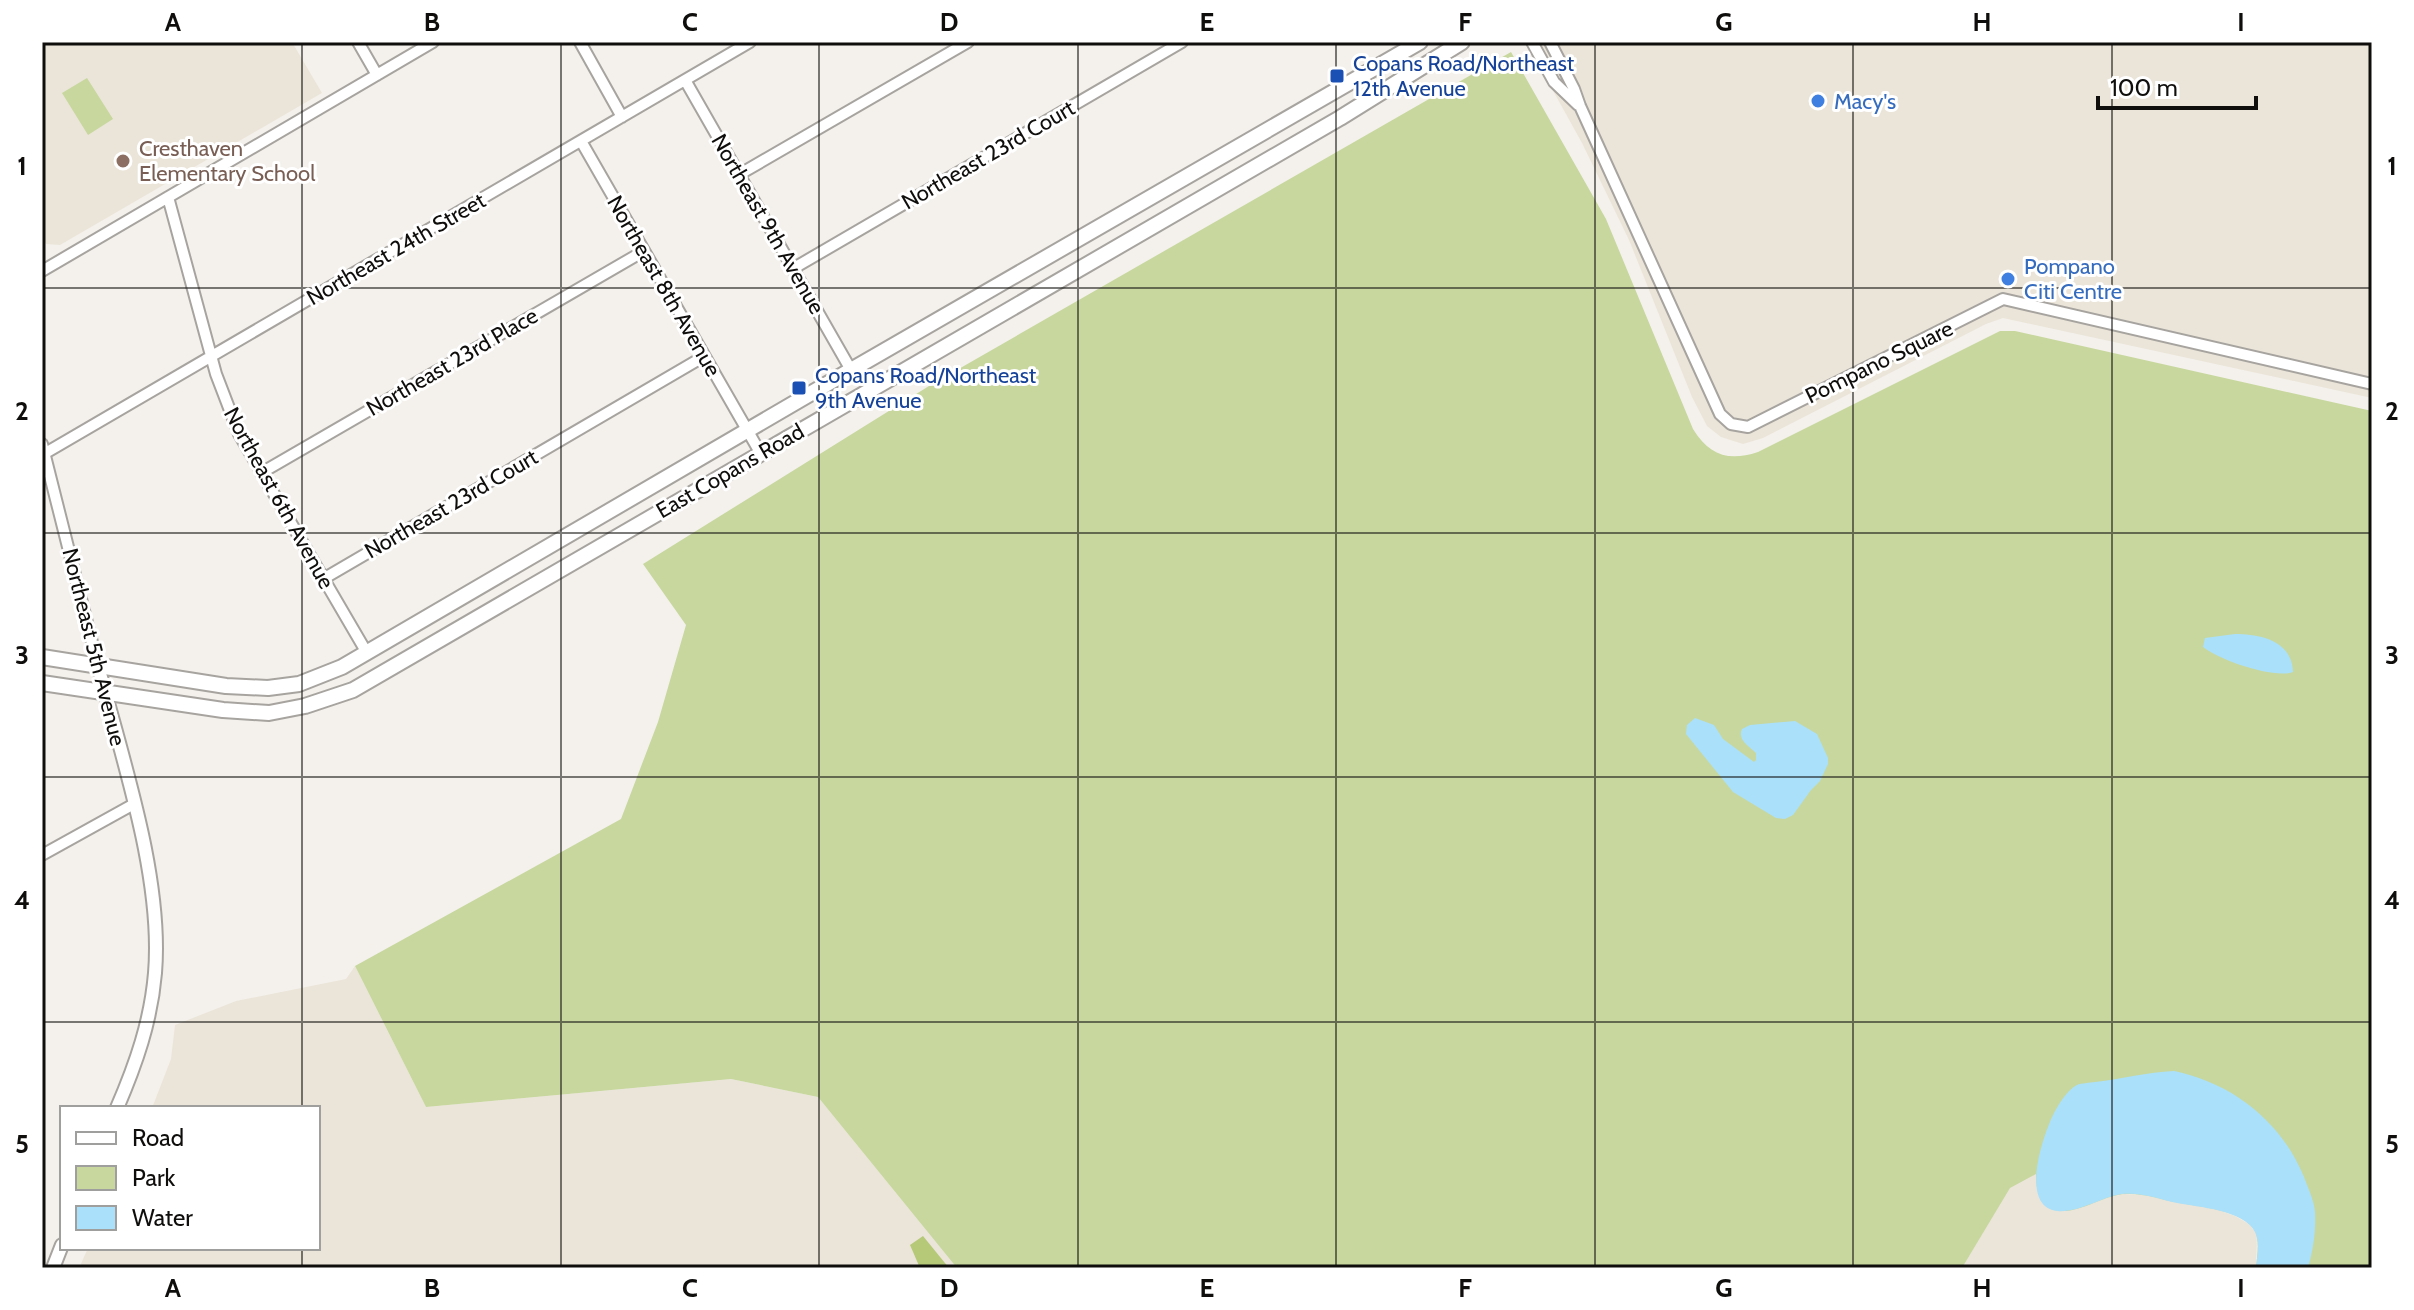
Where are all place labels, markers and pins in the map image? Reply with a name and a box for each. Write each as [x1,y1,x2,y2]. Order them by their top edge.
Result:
place label: Copans Road/Northeast 12th Avenue [1353,50,1575,102]
marker: Copans Road/Northeast 12th Avenue [1328,67,1346,85]
place label: Macy's [1834,88,1896,115]
marker: Macy's [1809,92,1827,110]
place label: Cresthaven Elementary School [139,135,316,187]
marker: Cresthaven Elementary School [114,152,132,170]
place label: Pompano Citi Centre [2024,253,2122,305]
marker: Pompano Citi Centre [1999,270,2017,288]
place label: Copans Road/Northeast 9th Avenue [815,362,1037,414]
marker: Copans Road/Northeast 9th Avenue [790,379,808,397]

